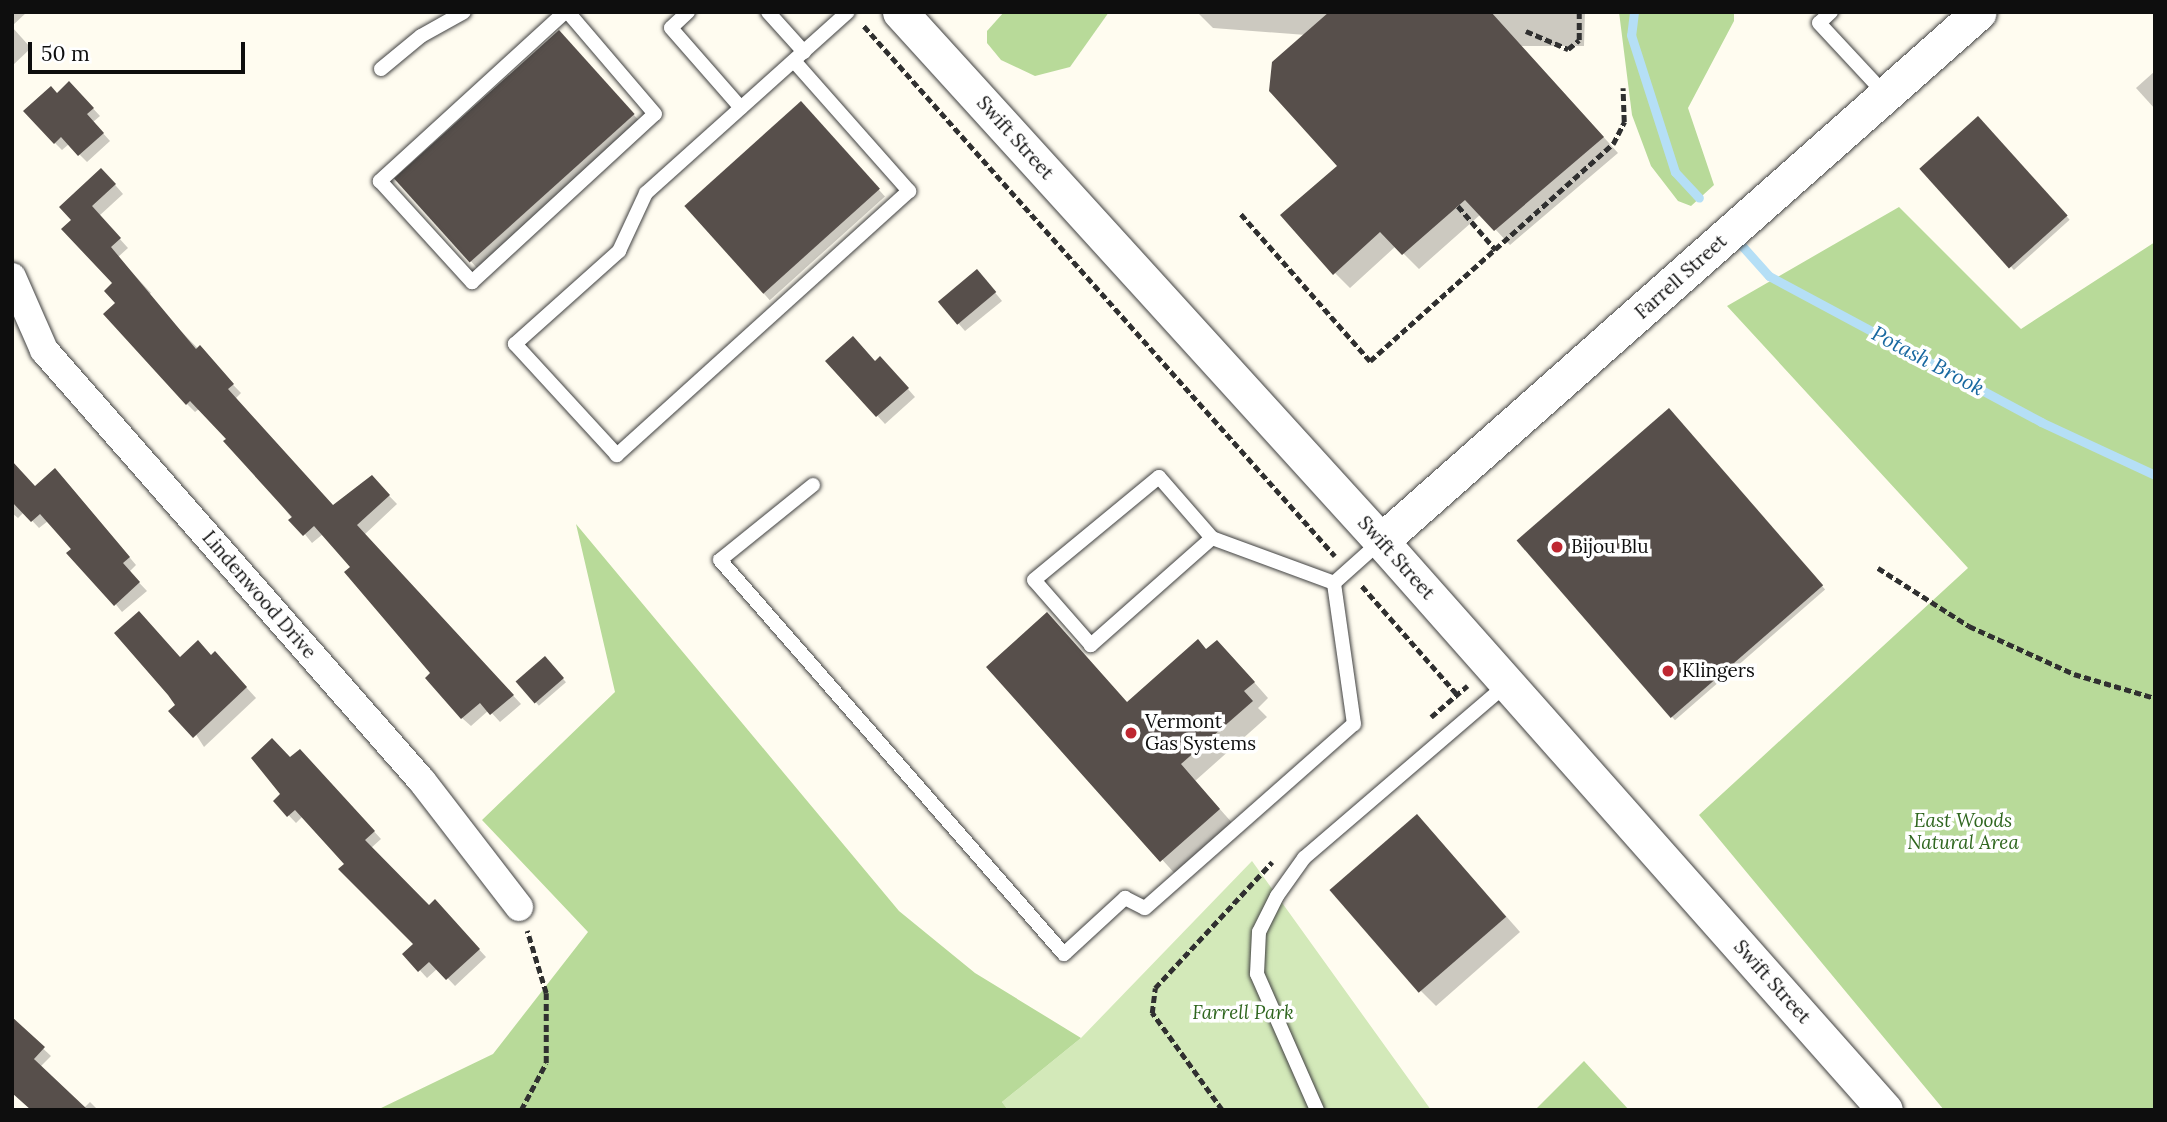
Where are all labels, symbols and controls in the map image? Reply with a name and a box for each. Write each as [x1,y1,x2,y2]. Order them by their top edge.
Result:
scale bar [32,28,248,72]
text: 50 m [41,40,90,67]
street label: Swift Street [972,92,1058,184]
street label: Farrell Street [1631,230,1731,324]
water label: Potash Brook [1867,321,1989,401]
street label: Swift Street [1353,512,1439,604]
street label: Lindenwood Drive [197,526,321,664]
place label: Bijou Blu [1571,536,1649,558]
marker: Bijou Blu [1549,539,1565,555]
place label: Klingers [1682,660,1755,682]
marker: Klingers [1660,663,1676,679]
place label: Vermont Gas Systems [1145,711,1256,755]
marker: Vermont Gas Systems [1123,725,1139,741]
park label: East Woods Natural Area [1907,810,2019,854]
street label: Swift Street [1729,936,1815,1028]
park label: Farrell Park [1192,1002,1294,1024]

